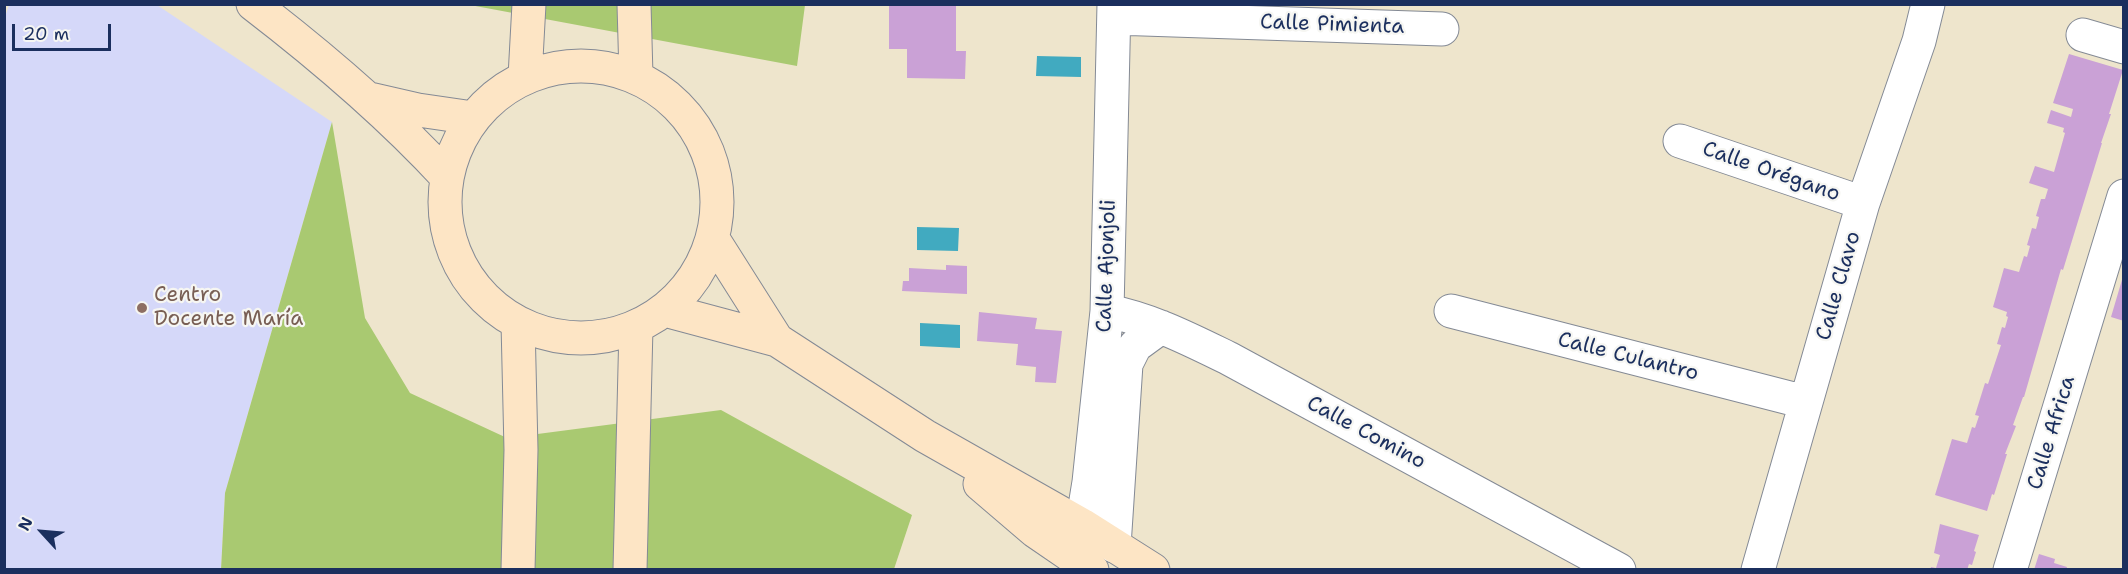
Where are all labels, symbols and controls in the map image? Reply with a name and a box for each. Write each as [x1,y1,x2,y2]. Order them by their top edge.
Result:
street label: Calle Pimienta [1259,10,1405,40]
scale bar [15,12,114,50]
text: 20 m [23,22,69,46]
street label: Calle Orégano [1699,137,1843,207]
street label: Calle Ajonjoli [1092,199,1122,333]
street label: Calle Clavo [1811,229,1867,343]
place label: Centro Docente María [154,283,303,333]
marker: Centro Docente María [135,301,149,315]
street label: Calle Culantro [1555,327,1701,387]
street label: Calle Africa [2023,373,2081,493]
street label: Calle Comino [1302,391,1430,475]
north arrow [12,502,72,562]
text: N [13,514,38,534]

